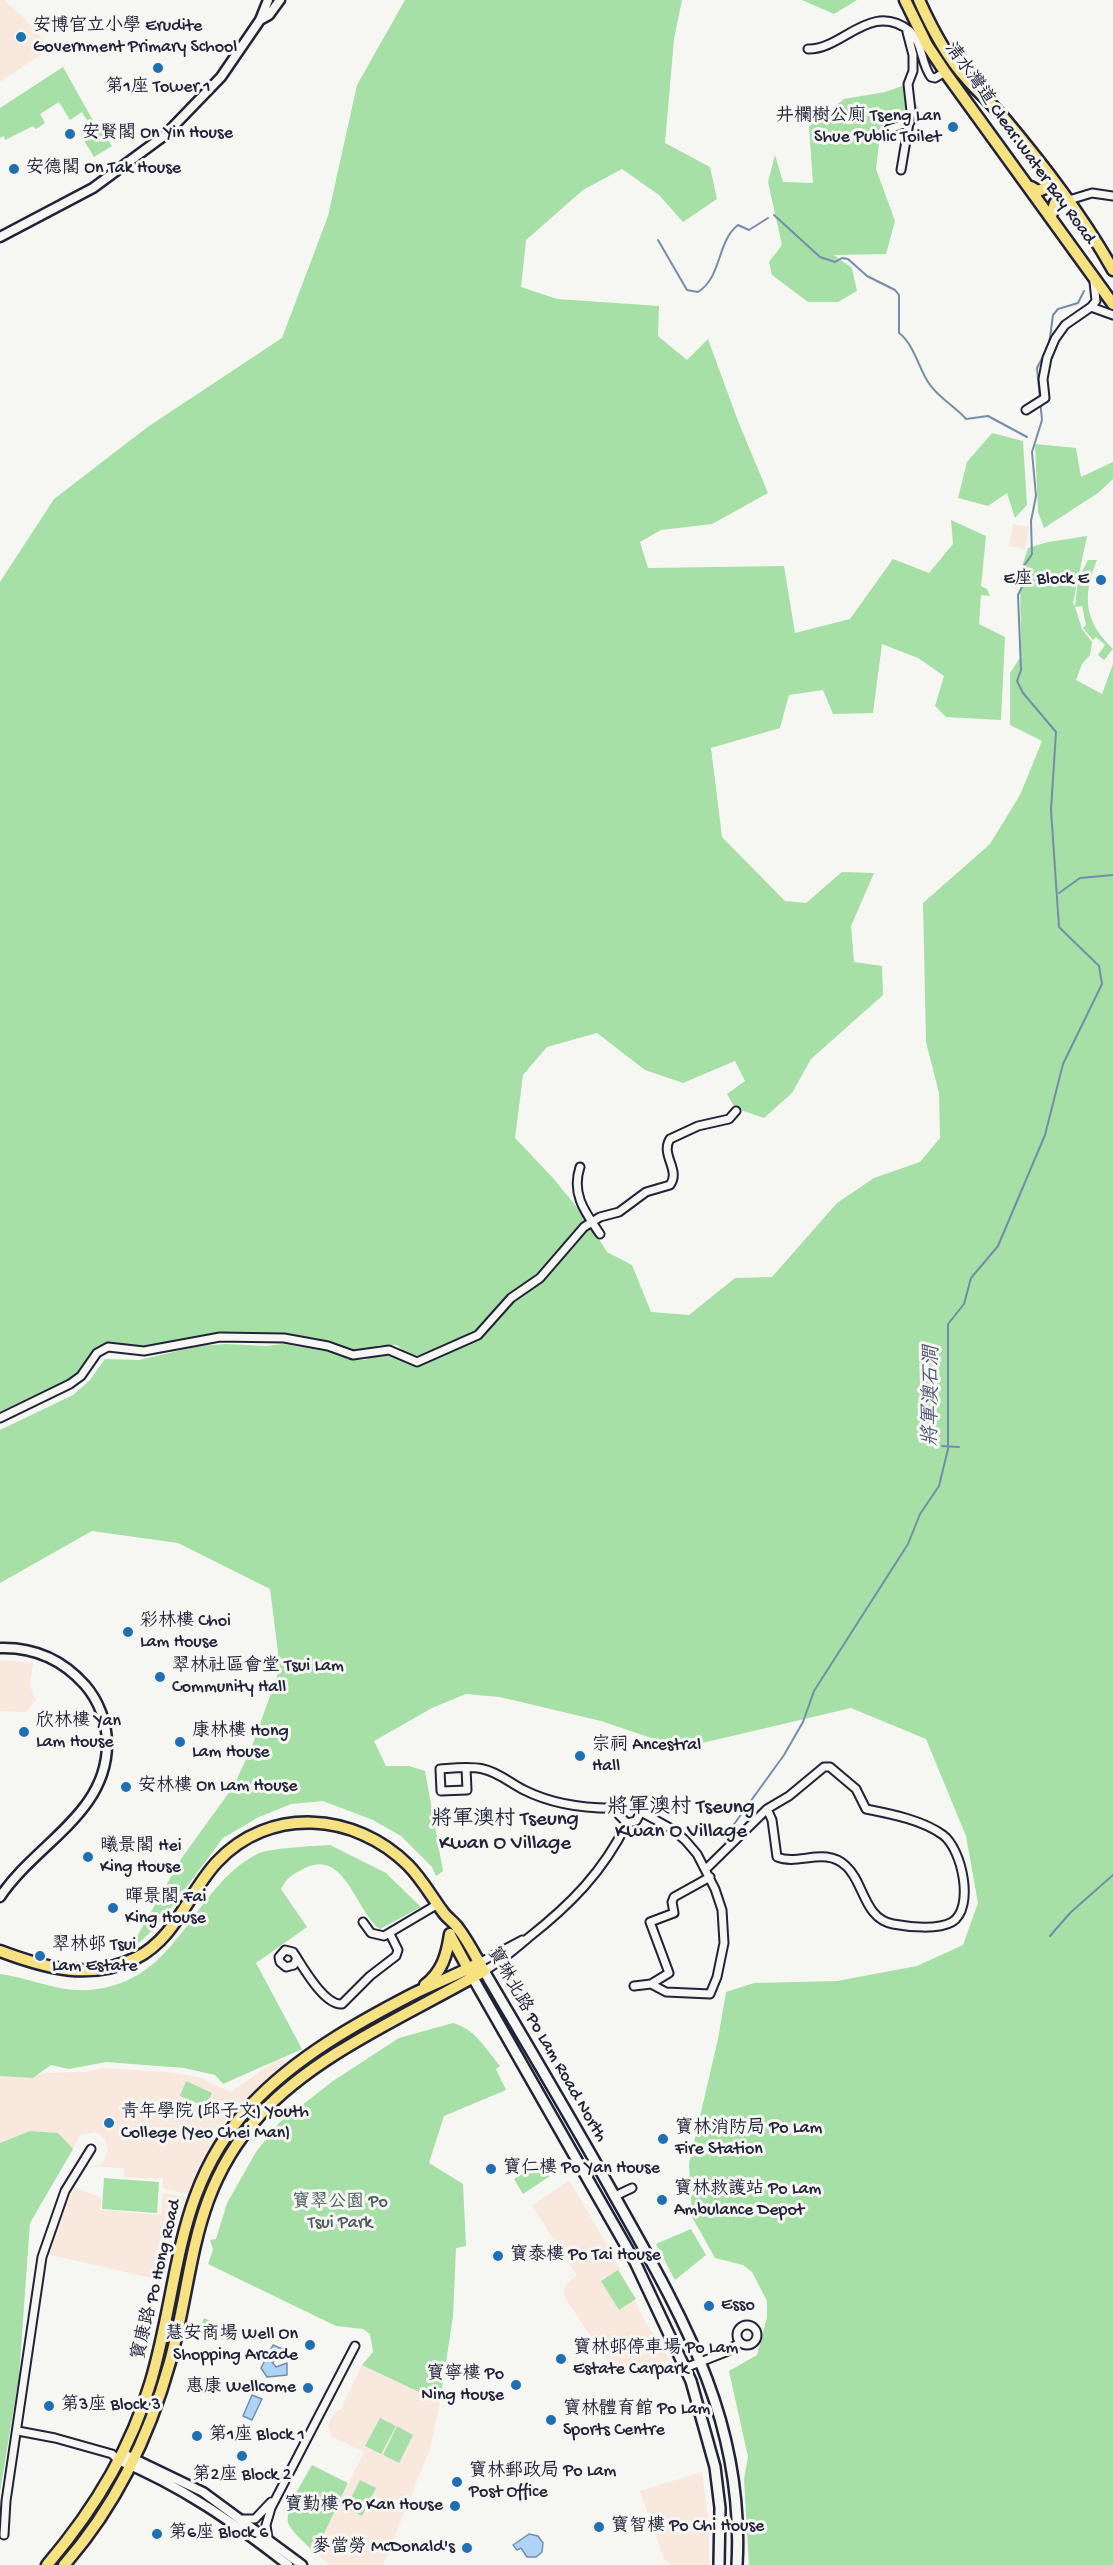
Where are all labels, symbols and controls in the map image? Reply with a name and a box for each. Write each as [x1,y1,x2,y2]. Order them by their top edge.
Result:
place label: 安博官立小學 Erudite Government Primary School [33,16,237,58]
marker: 安博官立小學 Erudite Government Primary School [14,30,28,44]
street label: 清水灣道 Clear Water Bay Road [939,39,1099,249]
marker: 第1座 Tower 1 [151,61,165,75]
place label: 第1座 Tower 1 [106,77,210,99]
place label: 井欄樹公廁 Tseng Lan Shue Public Toilet [776,106,941,148]
marker: 井欄樹公廁 Tseng Lan Shue Public Toilet [946,120,960,134]
place label: 安賢閣 On Yin House [82,123,233,145]
marker: 安賢閣 On Yin House [63,127,77,141]
place label: 安德閣 On Tak House [26,158,181,180]
marker: 安德閣 On Tak House [7,162,21,176]
place label: E座 Block E [1003,569,1089,591]
marker: E座 Block E [1094,573,1108,587]
water label: 將軍澳石澗 [920,1346,946,1446]
place label: 彩林樓 Choi Lam House [140,1611,231,1654]
marker: 彩林樓 Choi Lam House [121,1625,135,1639]
place label: 翠林社區會堂 Tsui Lam Community Hall [172,1656,344,1698]
marker: 翠林社區會堂 Tsui Lam Community Hall [153,1670,167,1684]
place label: 欣林樓 Yan Lam House [36,1711,121,1754]
place label: 康林樓 Hong Lam House [192,1721,289,1764]
marker: 欣林樓 Yan Lam House [17,1725,31,1739]
marker: 康林樓 Hong Lam House [173,1735,187,1749]
place label: 宗祠 Ancestral Hall [592,1735,701,1778]
marker: 宗祠 Ancestral Hall [573,1749,587,1763]
place label: 安林樓 On Lam House [138,1776,298,1798]
marker: 安林樓 On Lam House [119,1780,133,1794]
district label: 將軍澳村 Tseung Kwan O Village [605,1796,757,1846]
district label: 將軍澳村 Tseung Kwan O Village [429,1808,581,1858]
place label: 曦景閣 Hei King House [100,1836,182,1878]
marker: 曦景閣 Hei King House [81,1850,95,1864]
place label: 暉景閣 Fai King House [125,1887,206,1930]
marker: 暉景閣 Fai King House [106,1901,120,1915]
place label: 翠林邨 Tsui Lam Estate [52,1935,137,1978]
street label: 寶琳北路 Po Lam Road North [481,1944,611,2146]
marker: 翠林邨 Tsui Lam Estate [33,1949,47,1963]
place label: 青年學院 (邱子文) Youth College (Yeo Chei Man) [121,2102,309,2144]
marker: 青年學院 (邱子文) Youth College (Yeo Chei Man) [102,2116,116,2130]
place label: 寶林消防局 Po Lam Fire Station [675,2118,822,2160]
marker: 寶林消防局 Po Lam Fire Station [656,2132,670,2146]
place label: 寶仁樓 Po Yan House [503,2158,660,2180]
marker: 寶仁樓 Po Yan House [484,2162,498,2176]
place label: 寶林救護站 Po Lam Ambulance Depot [674,2179,821,2222]
park label: 寶翠公園 Po Tsui Park [292,2192,388,2234]
marker: 寶林救護站 Po Lam Ambulance Depot [655,2193,669,2207]
street label: 寶康路 Po Hong Road [129,2198,187,2362]
place label: 寶泰樓 Po Tai House [510,2245,661,2267]
marker: 寶泰樓 Po Tai House [491,2249,505,2263]
place label: Esso [721,2295,755,2317]
marker: Esso [702,2299,716,2313]
place label: 慧安商場 Well On Shopping Arcade [166,2324,298,2366]
marker: 慧安商場 Well On Shopping Arcade [303,2338,317,2352]
place label: 寶林邨停車場 Po Lam Estate Carpark [573,2338,738,2380]
marker: 寶林邨停車場 Po Lam Estate Carpark [554,2352,568,2366]
place label: 寶寧樓 Po Ning House [421,2364,504,2406]
place label: 惠康 Wellcome [186,2377,296,2399]
marker: 寶寧樓 Po Ning House [509,2378,523,2392]
marker: 惠康 Wellcome [301,2381,315,2395]
place label: 第3座 Block 3 [61,2395,161,2417]
marker: 第3座 Block 3 [42,2399,56,2413]
place label: 寶林體育館 Po Lam Sports Centre [563,2399,710,2442]
marker: 寶林體育館 Po Lam Sports Centre [544,2413,558,2427]
place label: 第1座 Block 1 [209,2425,305,2447]
marker: 第1座 Block 1 [190,2429,204,2443]
marker: 第2座 Block 2 [235,2449,249,2463]
place label: 寶林郵政局 Po Lam Post Office [469,2461,616,2504]
place label: 第2座 Block 2 [193,2465,291,2487]
marker: 寶林郵政局 Po Lam Post Office [450,2475,464,2489]
place label: 寶勤樓 Po Kan House [284,2495,443,2517]
marker: 寶勤樓 Po Kan House [448,2499,462,2513]
place label: 寶智樓 Po Chi House [611,2516,764,2538]
marker: 寶智樓 Po Chi House [592,2520,606,2534]
place label: 第6座 Block 6 [169,2523,268,2545]
marker: 第6座 Block 6 [150,2527,164,2541]
place label: 麥當勞 McDonald's [313,2537,455,2559]
marker: 麥當勞 McDonald's [460,2541,474,2555]

